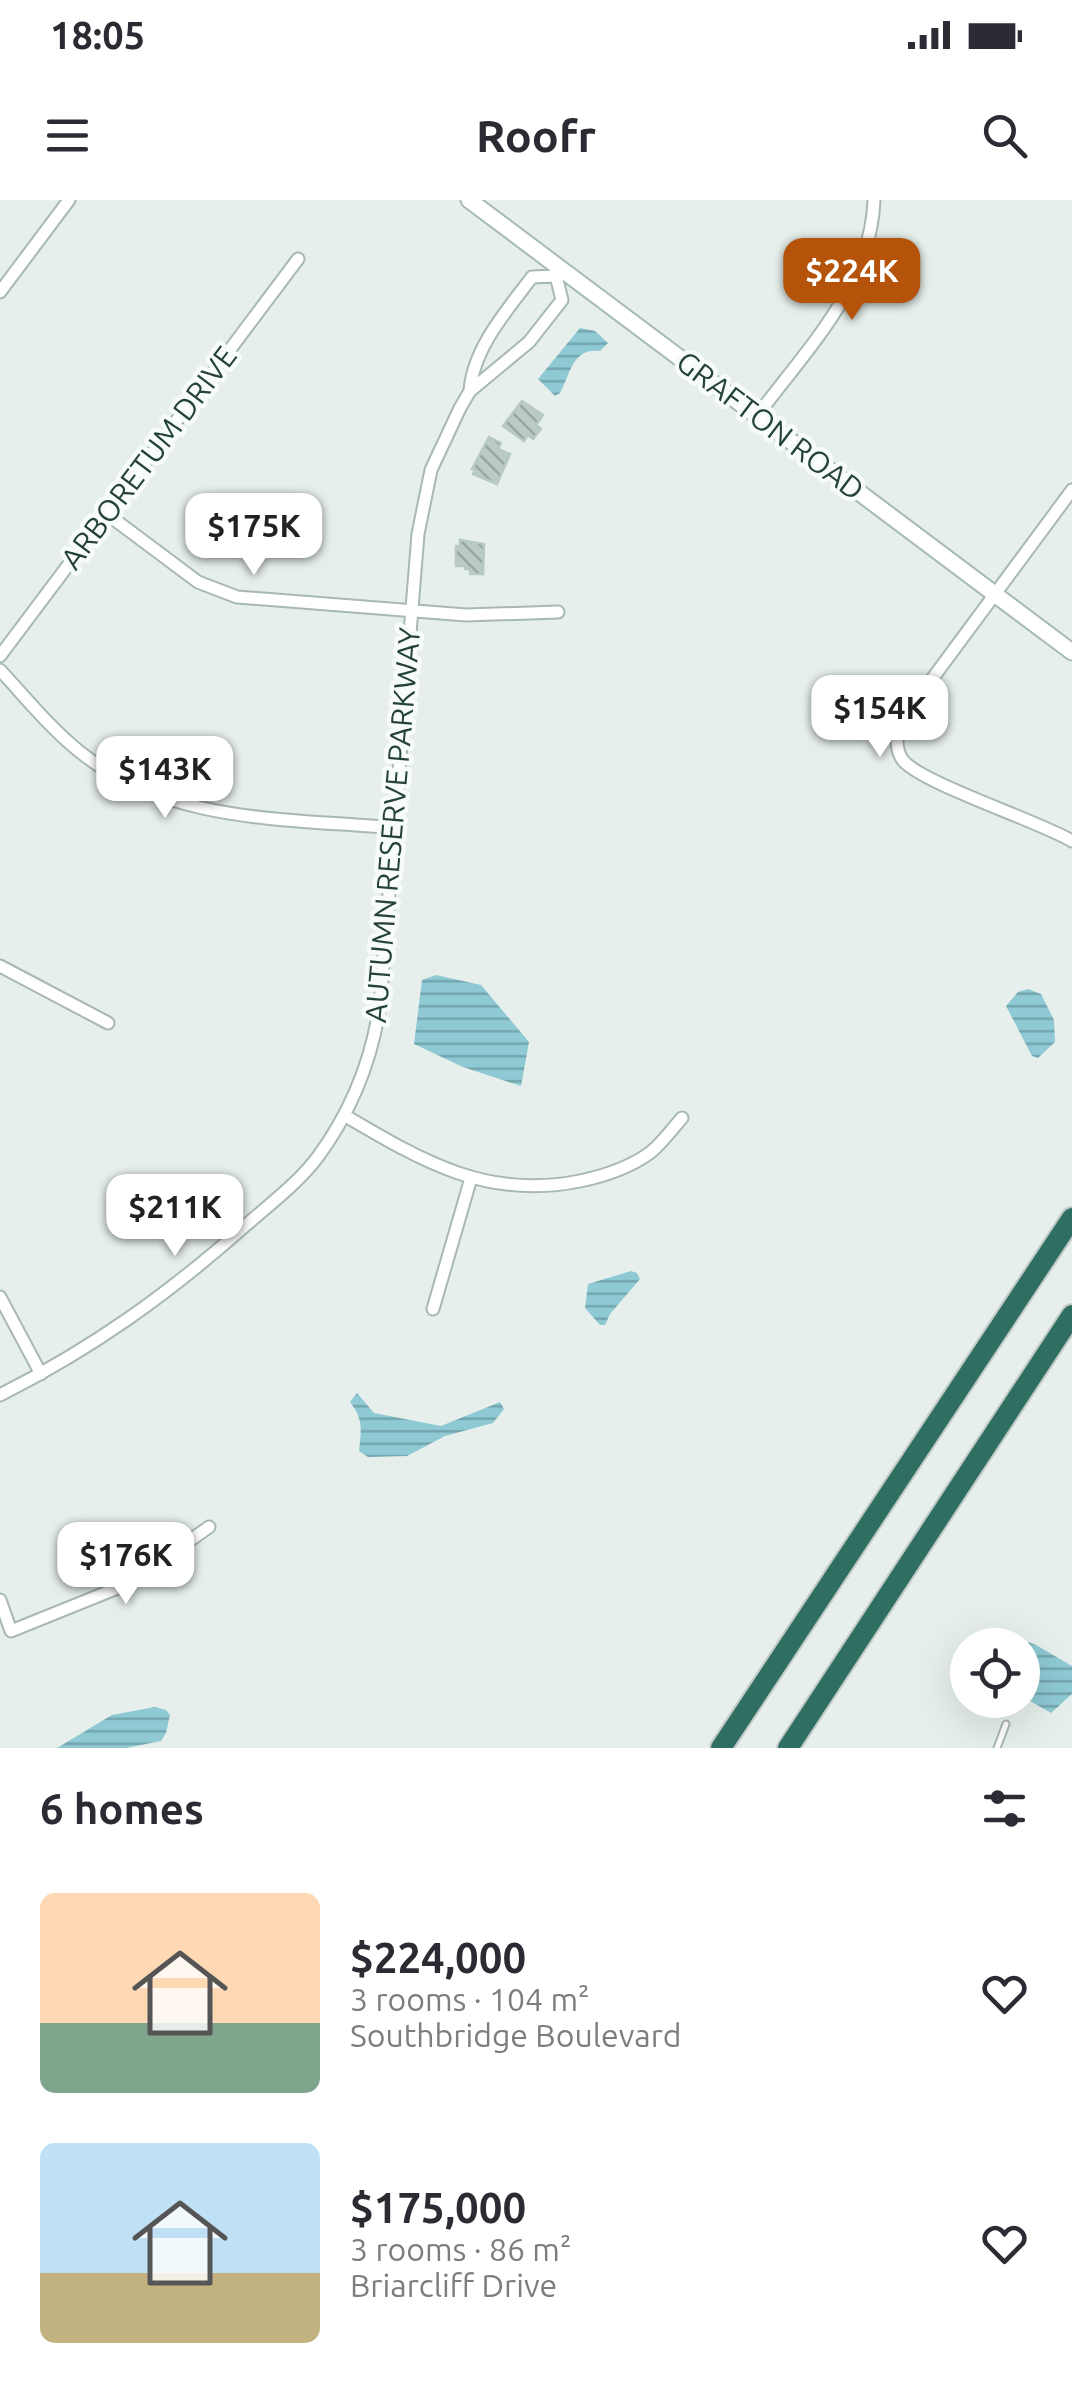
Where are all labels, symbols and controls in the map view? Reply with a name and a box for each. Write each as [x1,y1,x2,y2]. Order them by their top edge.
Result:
text: 18:05 [50,14,145,56]
icon: menu [40,108,95,163]
icon: search [977,108,1032,163]
text: Roofr [476,110,596,161]
pin: $224K [782,238,922,323]
text: $224K [805,252,899,288]
street label: ARBORETUM DRIVE [53,339,243,575]
street label: GRAFTON ROAD [670,344,871,507]
pin: $175K [184,493,324,578]
text: $175K [207,507,301,543]
street label: AUTUMN RESERVE PARKWAY [358,625,426,1024]
pin: $154K [810,675,950,760]
text: $154K [833,689,927,725]
pin: $143K [95,736,235,821]
text: $143K [118,750,212,786]
pin: $211K [105,1174,245,1259]
text: $211K [128,1188,222,1224]
pin: $176K [56,1522,196,1607]
text: $176K [79,1536,173,1572]
map controls [950,1628,1040,1718]
button: locate [950,1628,1040,1718]
icon: filters [977,1781,1032,1836]
text: 6 homes [40,1785,204,1832]
icon: home [120,1933,240,2053]
text: $224,000 [350,1934,526,1981]
icon: heart [977,1966,1032,2021]
text: 3 rooms · 104 m² [350,1981,590,2017]
text: Southbridge Boulevard [350,2017,682,2053]
icon: home [120,2183,240,2303]
text: $175,000 [350,2184,526,2231]
icon: heart [977,2216,1032,2271]
text: 3 rooms · 86 m² [350,2231,571,2267]
text: Briarcliff Drive [350,2267,557,2303]

